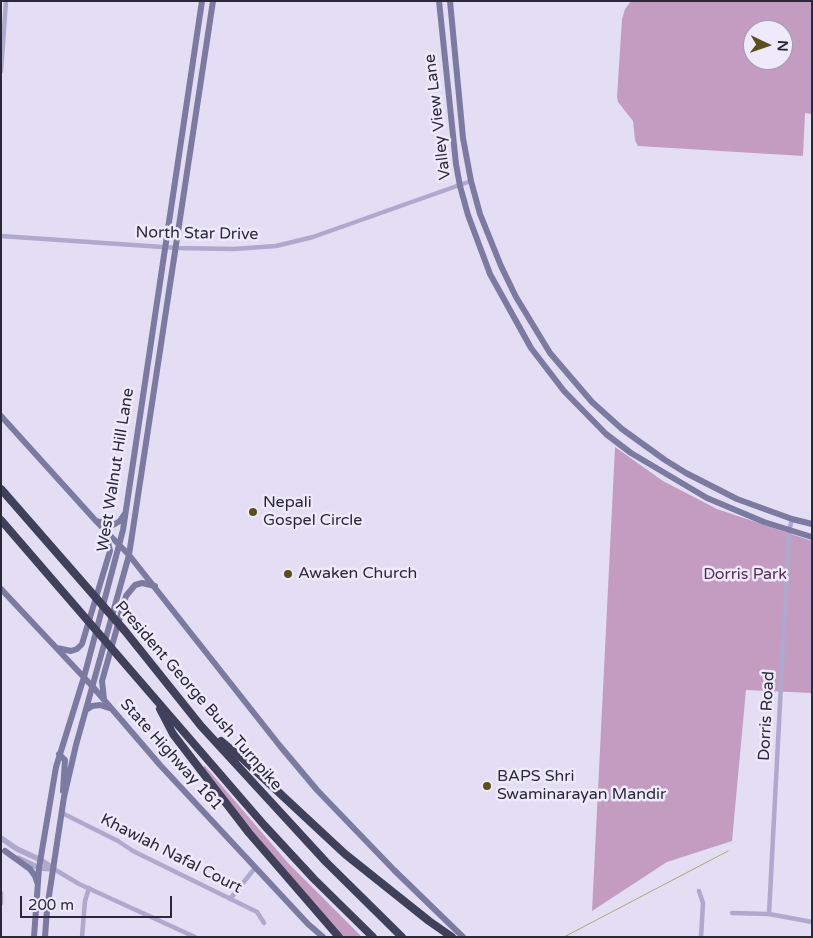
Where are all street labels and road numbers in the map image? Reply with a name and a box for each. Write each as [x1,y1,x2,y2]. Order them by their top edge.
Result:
street label: Valley View Lane [421,53,455,181]
street label: North Star Drive [135,223,259,245]
street label: West Walnut Hill Lane [94,387,138,553]
street label: President George Bush Turnpike [110,597,286,795]
street label: Dorris Road [755,671,779,761]
street label: State Highway 161 [116,695,226,815]
street label: Khawlah Nafal Court [97,810,245,898]

